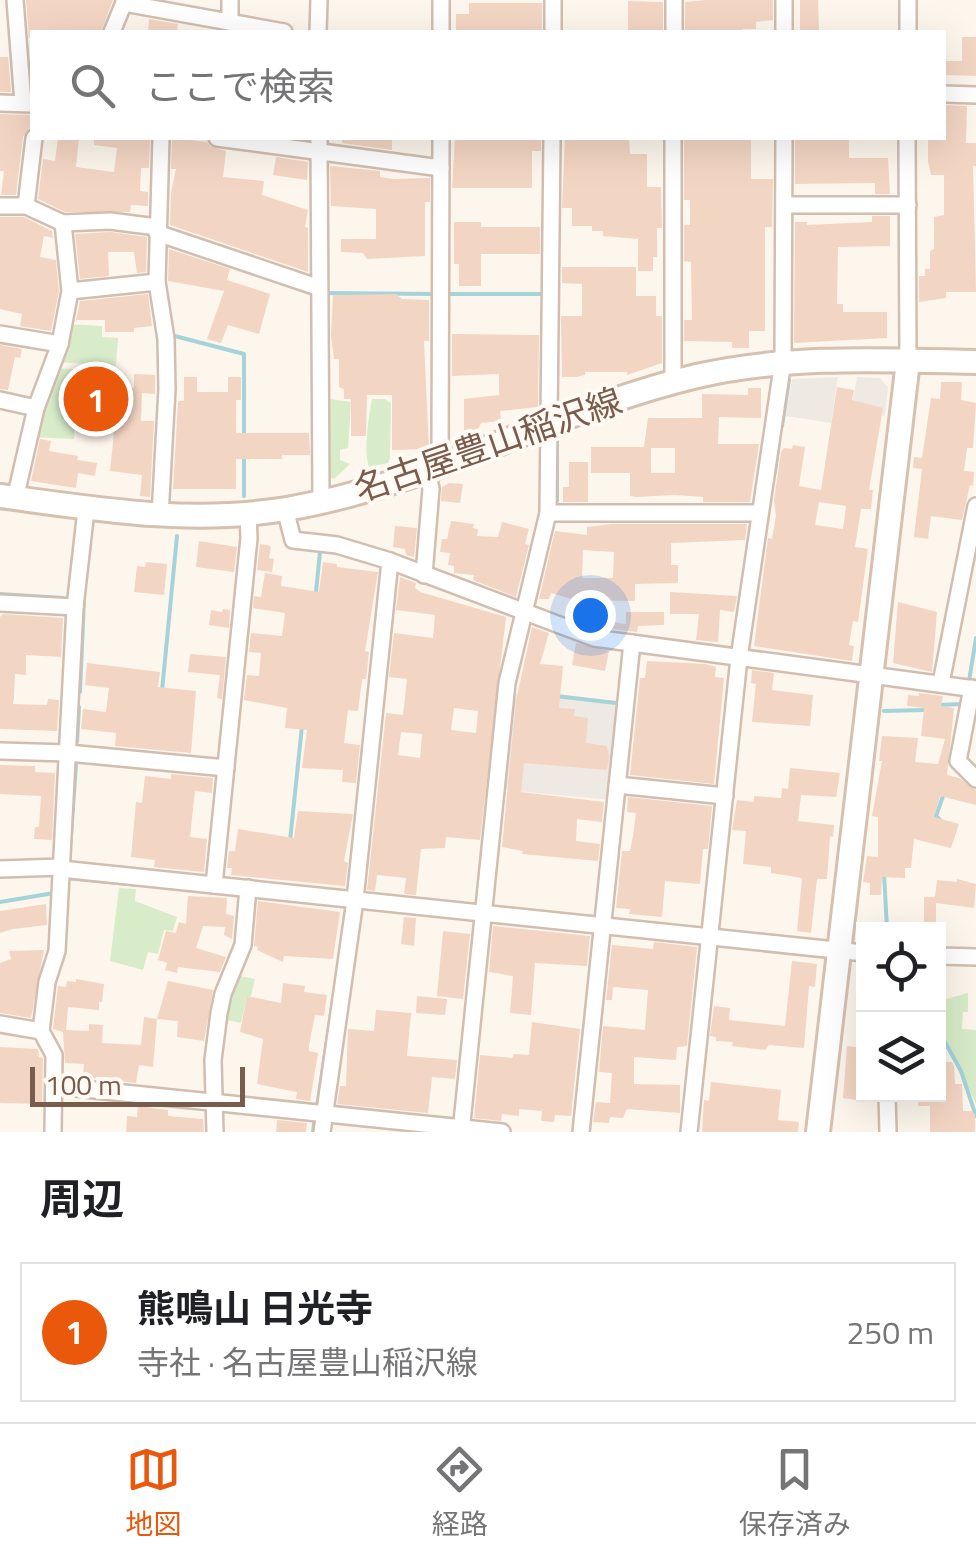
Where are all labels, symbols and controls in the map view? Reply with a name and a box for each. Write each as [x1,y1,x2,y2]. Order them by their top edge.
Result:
search box [30,30,946,140]
text: ここで検索 [145,57,335,115]
icon: search [65,58,120,113]
pin: 1 [64,362,128,436]
street label: 名古屋豊山稲沢線 [347,373,629,515]
your location [565,590,616,641]
map controls [856,922,946,1102]
button: locate [856,922,946,1012]
button: layers [856,1012,946,1102]
scale bar [30,1062,245,1106]
text: 100 m [45,1063,122,1106]
text: 周辺 [40,1166,124,1230]
text: 熊鳴山 日光寺 [137,1279,373,1337]
text: 1 [66,1308,83,1356]
text: 250 m [846,1308,934,1356]
text: 寺社 · 名古屋豊山稲沢線 [137,1338,478,1386]
tab: 地図 [125,1442,181,1545]
tab: 経路 [432,1442,488,1545]
tab: 保存済み [739,1442,851,1545]

